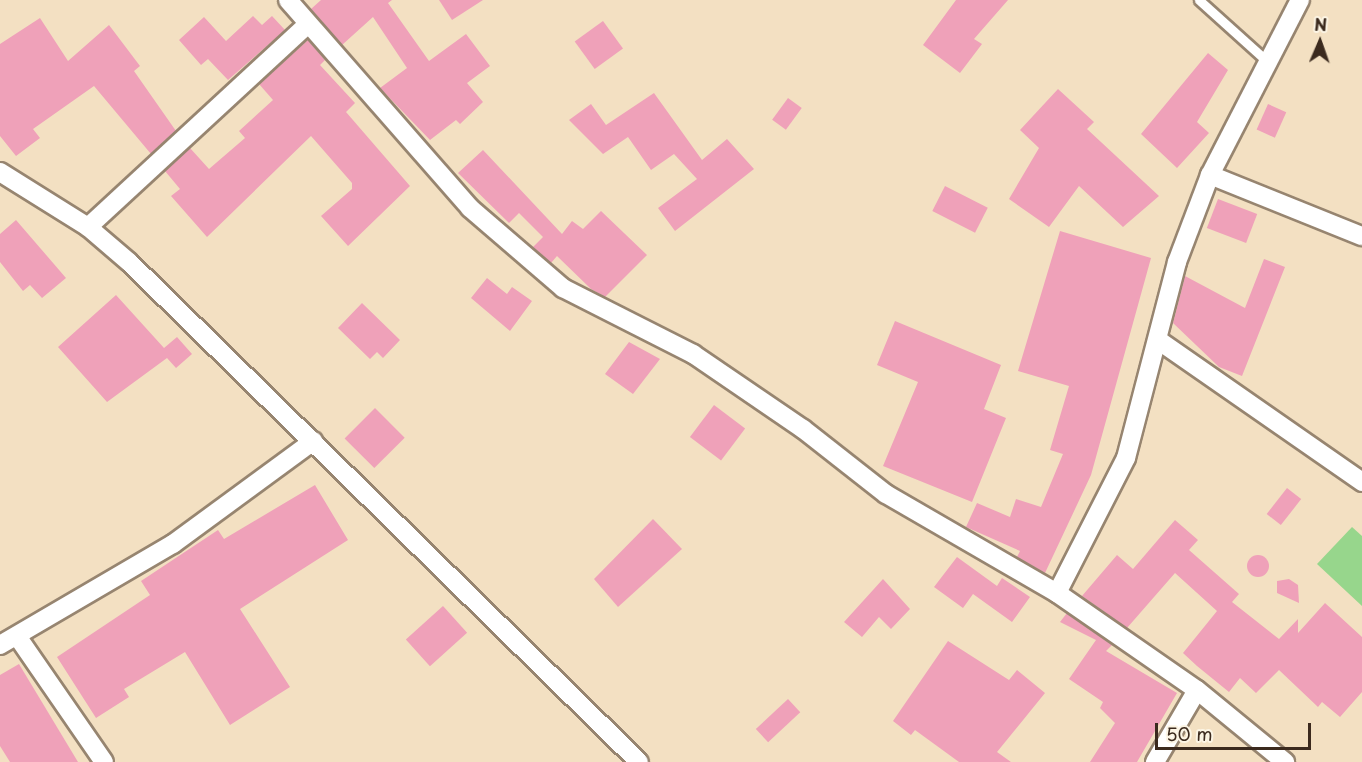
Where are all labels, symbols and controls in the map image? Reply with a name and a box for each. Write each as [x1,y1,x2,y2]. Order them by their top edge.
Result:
north arrow [1290,12,1350,72]
text: N [1314,12,1327,36]
scale bar [1158,711,1314,749]
text: 50 m [1166,720,1213,747]

